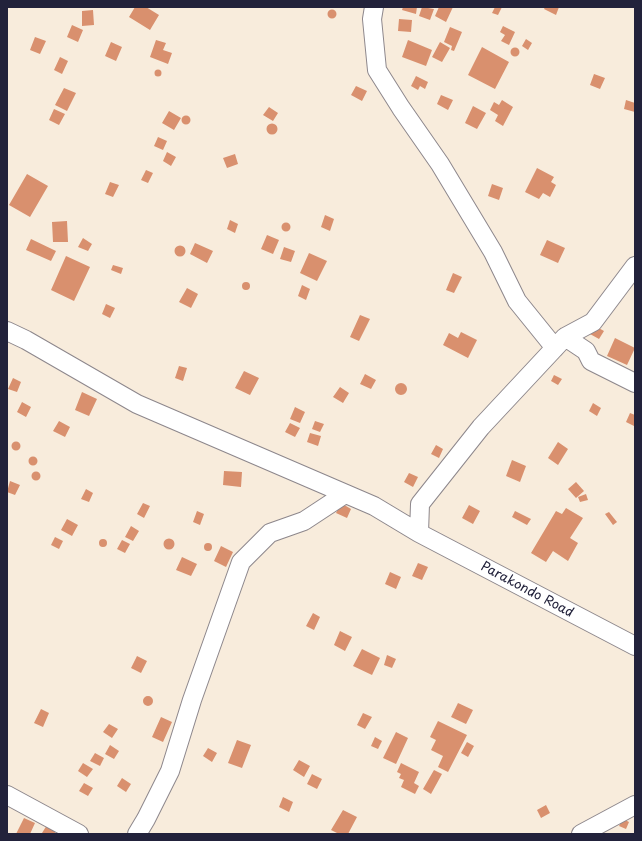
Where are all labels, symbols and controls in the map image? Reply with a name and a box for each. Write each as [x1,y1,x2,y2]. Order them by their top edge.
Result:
street label: Parakondo Road [478,559,576,621]

